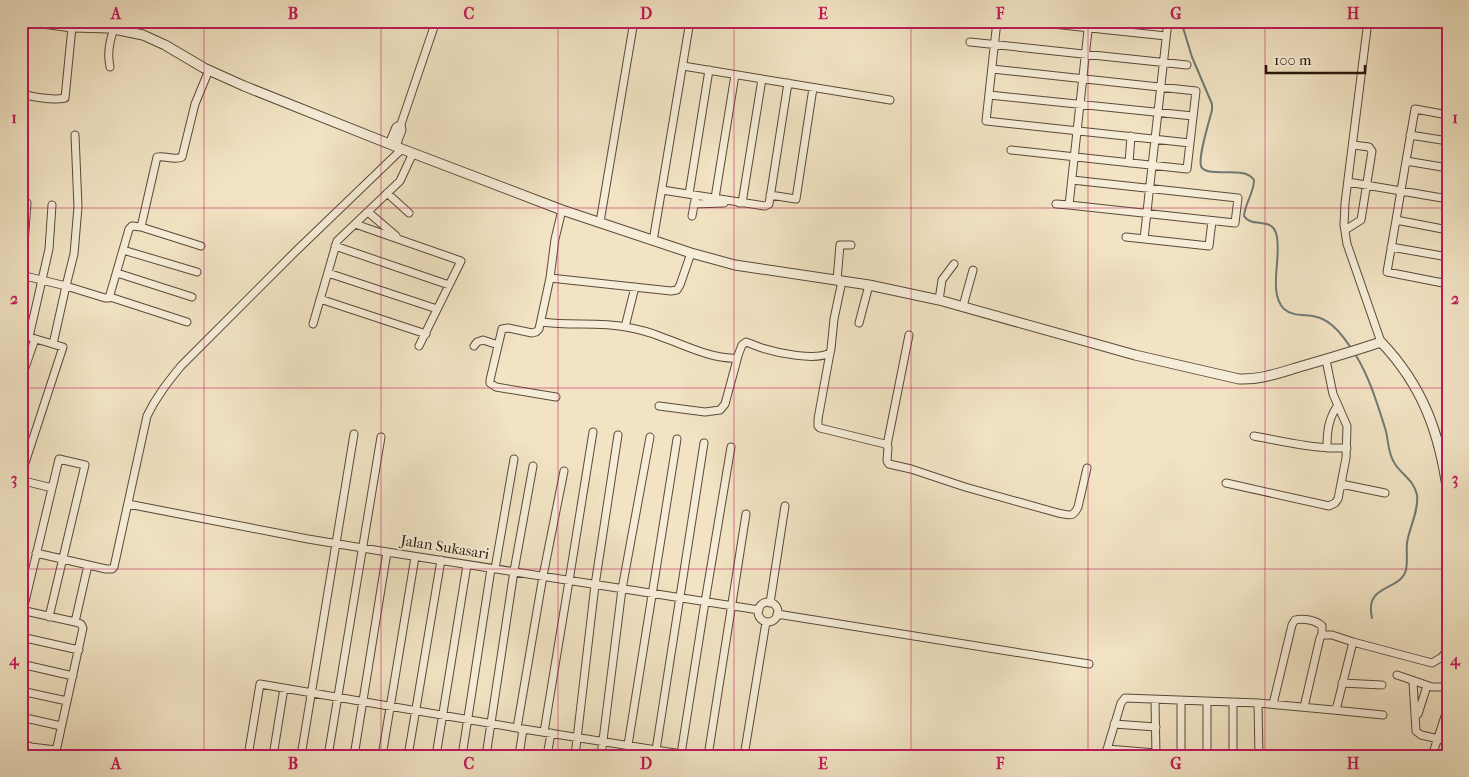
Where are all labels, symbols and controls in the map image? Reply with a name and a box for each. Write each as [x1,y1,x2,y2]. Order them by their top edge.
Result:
text: A [110,4,122,23]
text: B [288,4,298,23]
text: C [464,4,475,23]
text: D [640,4,652,23]
text: E [818,4,828,23]
text: F [995,4,1005,23]
text: G [1170,4,1182,23]
text: H [1347,4,1360,23]
scale bar [1266,42,1365,74]
text: 100 m [1274,51,1312,69]
text: 1 [11,108,17,127]
text: 1 [1452,108,1458,127]
text: 2 [10,289,18,308]
text: 2 [1451,289,1459,308]
text: 3 [11,469,17,489]
text: 3 [1452,469,1458,489]
street label: Jalan Sukasari [398,531,491,563]
text: 4 [8,650,20,670]
text: 4 [1449,650,1461,670]
text: A [110,754,122,773]
text: B [288,754,298,773]
text: C [464,754,475,773]
text: D [640,754,652,773]
text: E [818,754,828,773]
text: F [995,754,1005,773]
text: G [1170,754,1182,773]
text: H [1347,754,1360,773]

